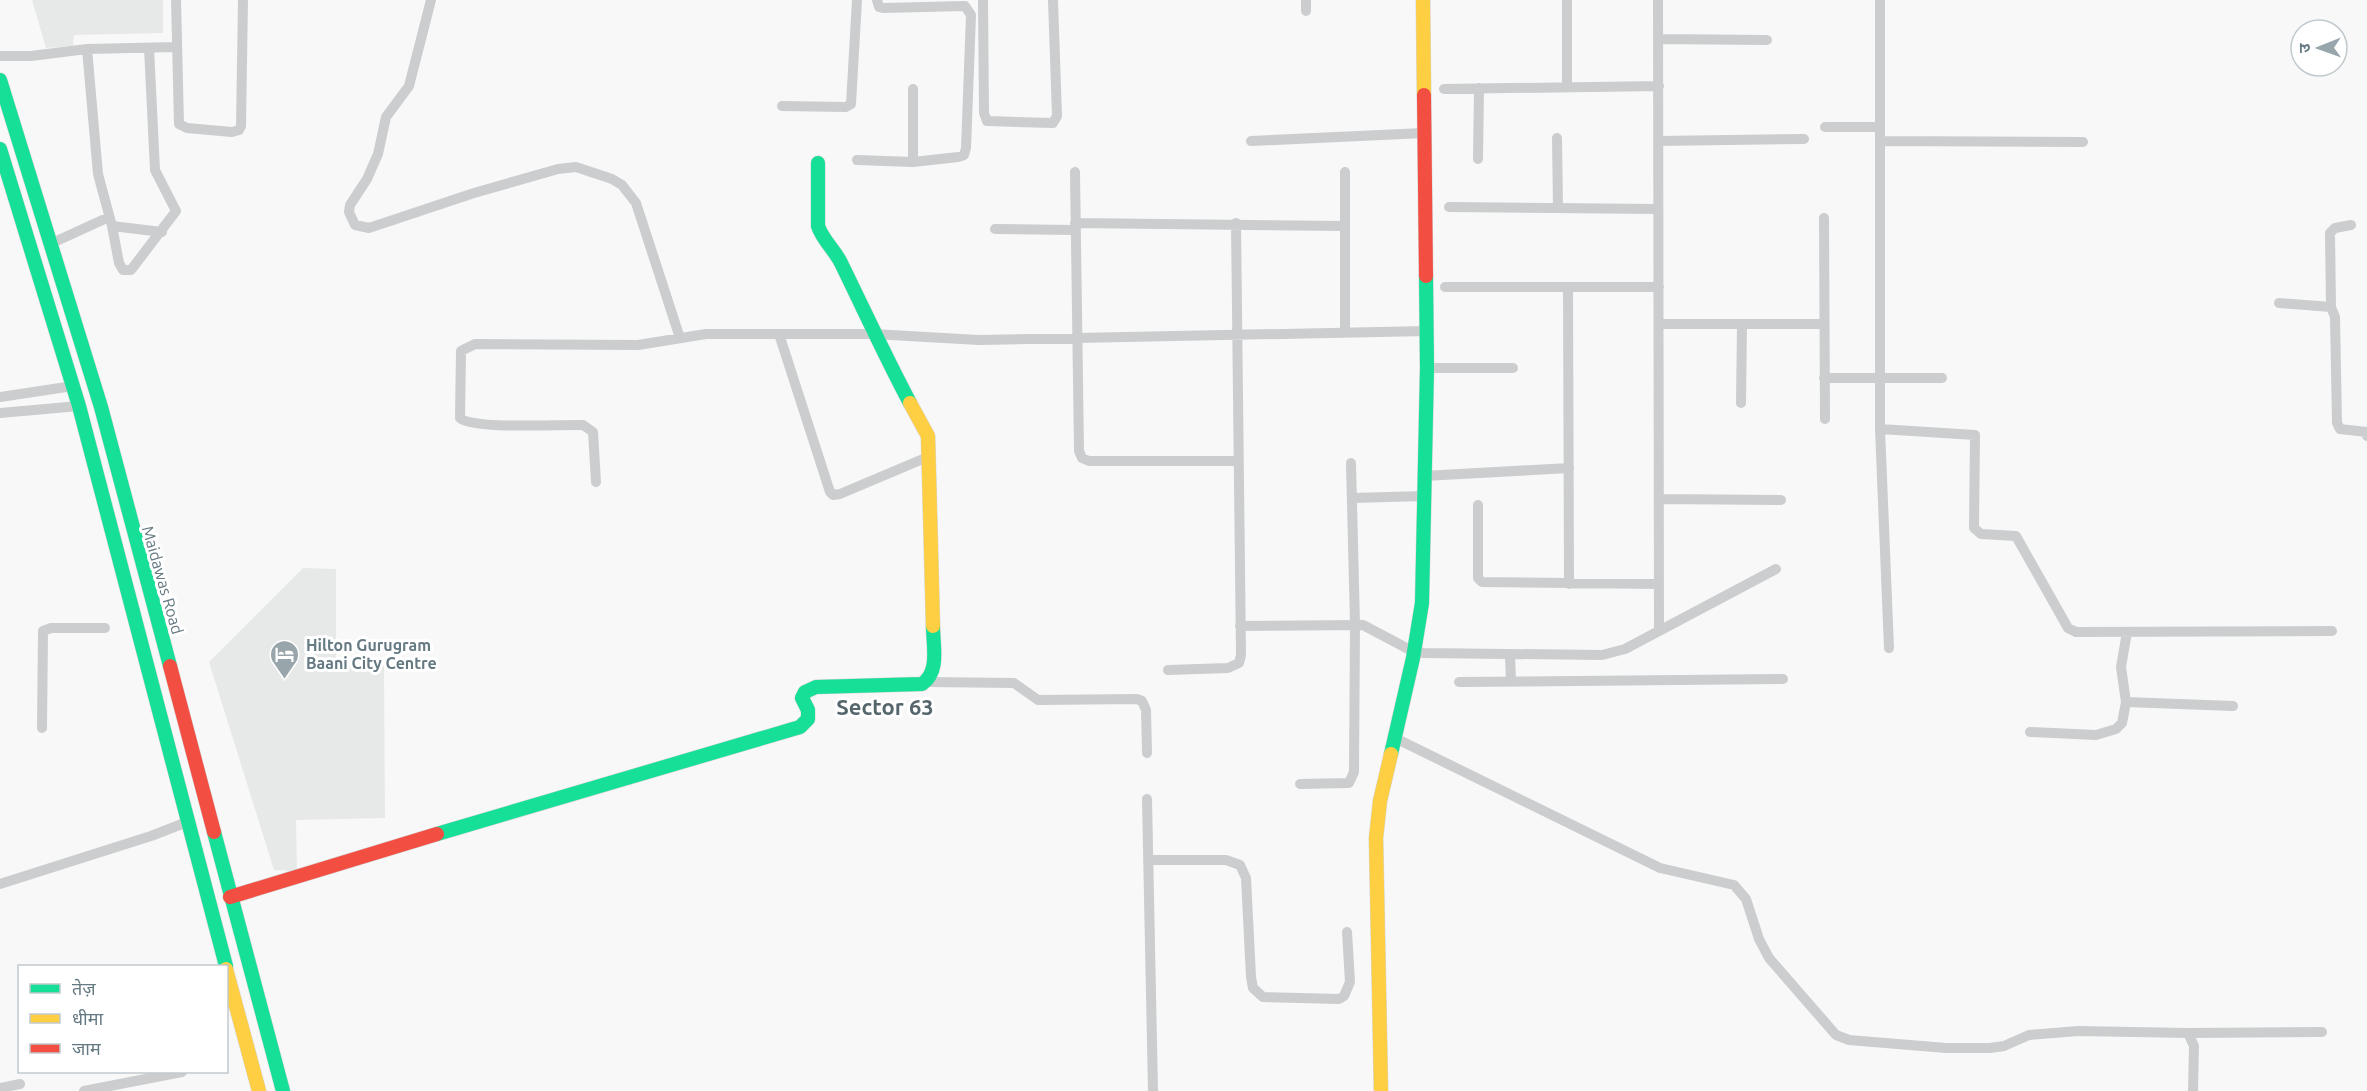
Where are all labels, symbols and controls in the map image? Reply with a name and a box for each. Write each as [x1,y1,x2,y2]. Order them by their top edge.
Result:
north arrow [2289,18,2349,78]
text: उ [2295,43,2313,53]
street label: Maidawas Road [139,524,187,636]
place label: Hilton Gurugram Baani City Centre [306,636,437,672]
hotel icon: Hilton Gurugram Baani City Centre [269,638,301,680]
district label: Sector 63 [836,694,934,719]
legend [18,965,228,1073]
text: तेज़ [72,978,96,998]
text: धीमा [72,1008,103,1028]
text: जाम [72,1038,102,1058]

